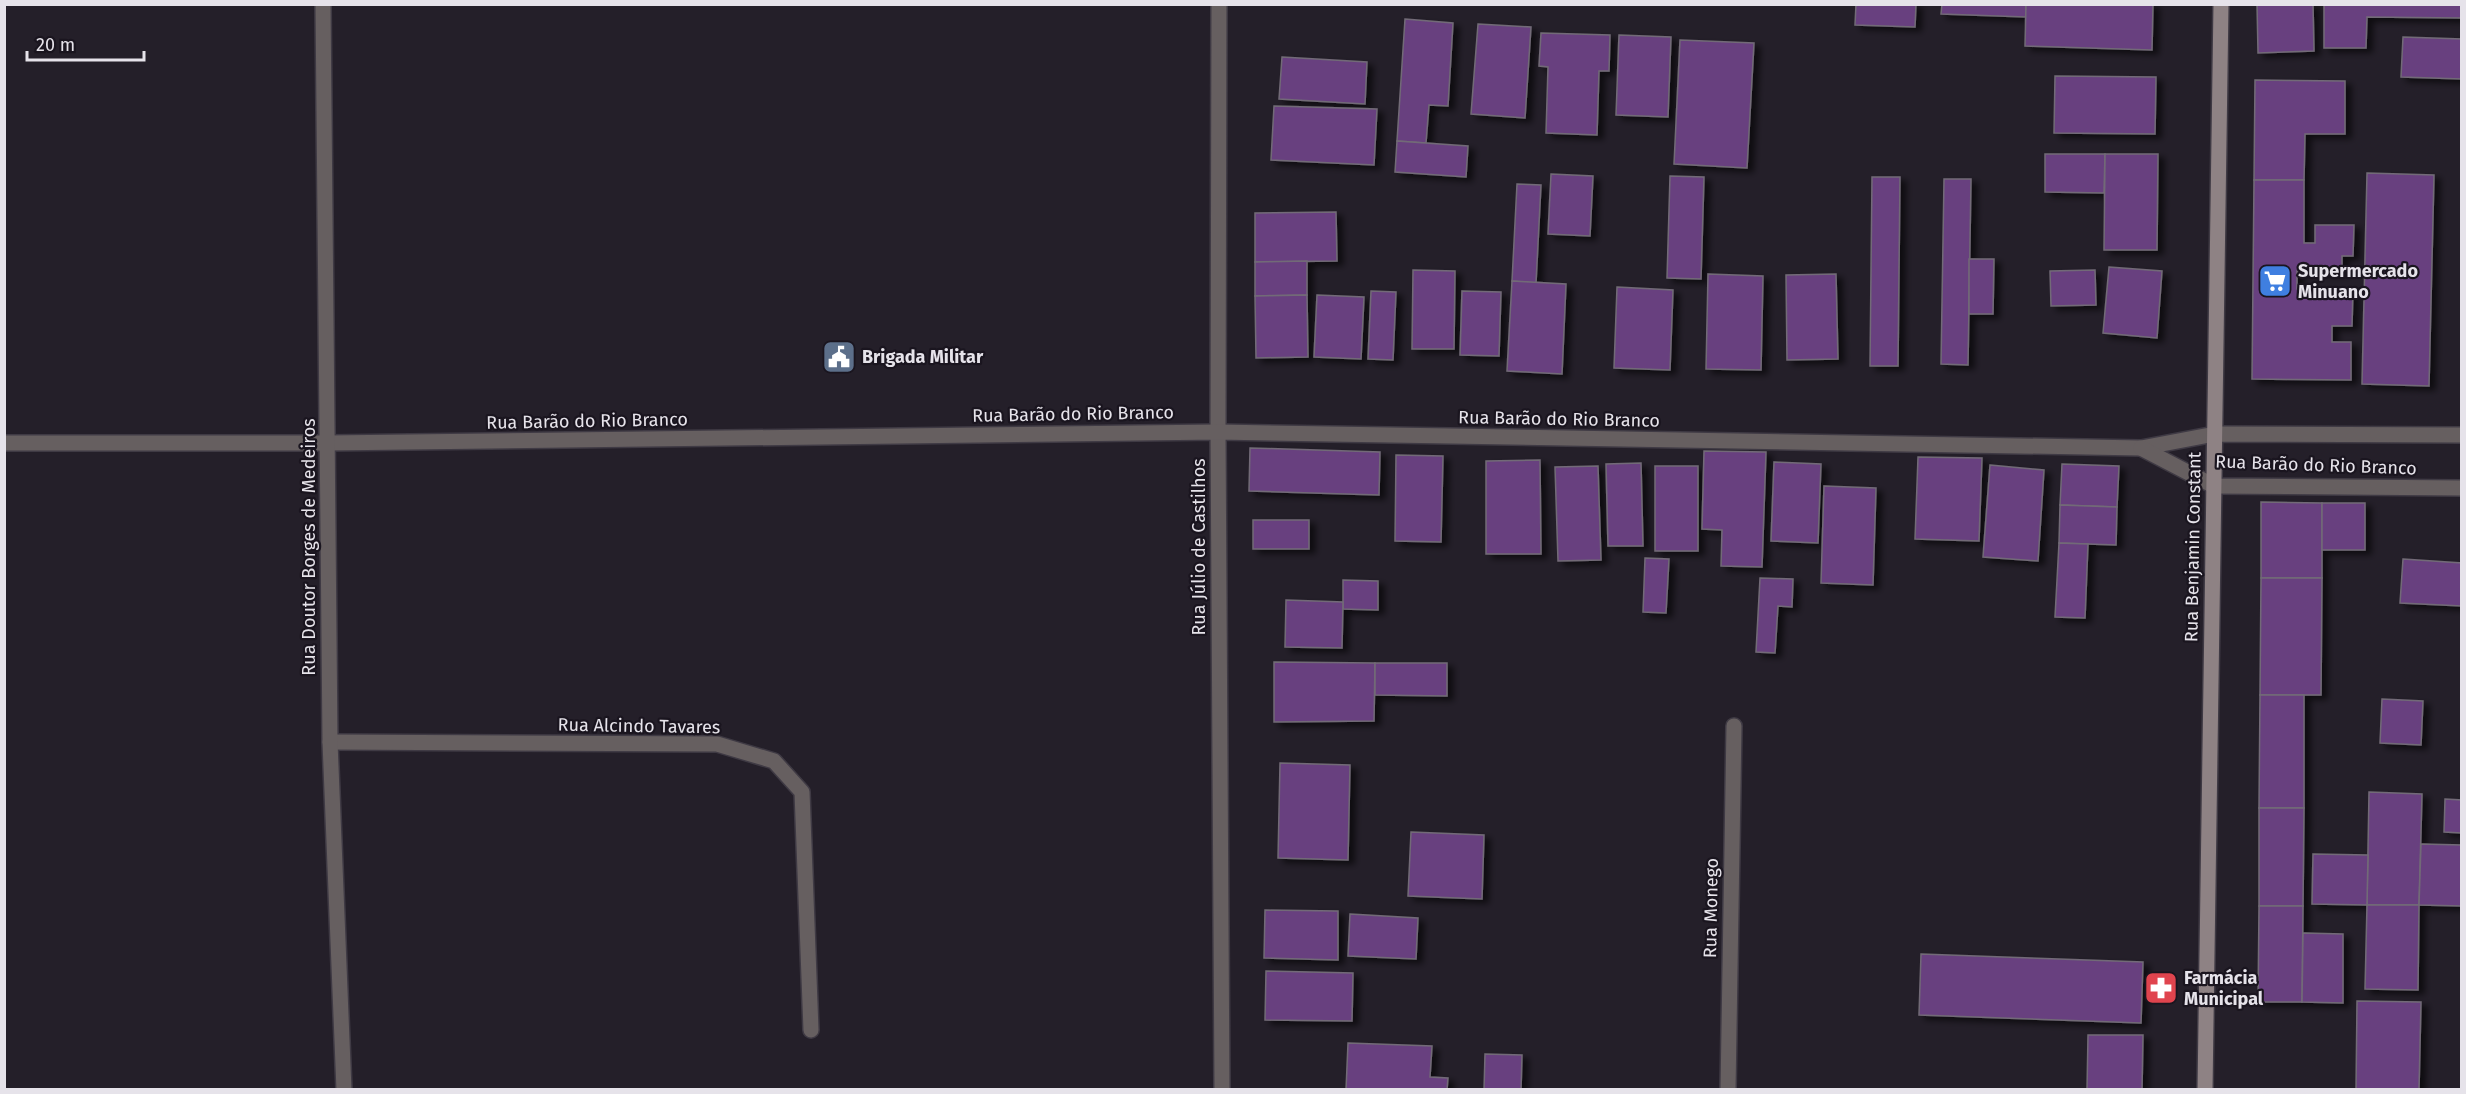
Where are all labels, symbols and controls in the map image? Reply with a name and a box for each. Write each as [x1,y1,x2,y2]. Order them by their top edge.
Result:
scale bar [27,24,144,62]
text: 20 m [36,34,75,56]
place label: Supermercado Minuano [2298,260,2418,303]
supermarket icon: Supermercado Minuano [2257,263,2293,299]
public building icon: Brigada Militar [821,339,857,375]
place label: Brigada Militar [862,346,984,368]
street label: Rua Barão do Rio Branco [972,401,1174,427]
street label: Rua Barão do Rio Branco [1458,406,1660,432]
street label: Rua Barão do Rio Branco [486,408,688,434]
street label: Rua Doutor Borges de Medeiros [298,418,320,676]
street label: Rua Barão do Rio Branco [2215,450,2417,480]
street label: Rua Benjamin Constant [2180,451,2206,642]
street label: Rua Júlio de Castilhos [1188,458,1210,636]
street label: Rua Alcindo Tavares [558,714,720,738]
street label: Rua Monego [1699,858,1723,958]
place label: Farmácia Municipal [2184,967,2264,1010]
pharmacy icon: Farmácia Municipal [2143,970,2179,1006]

